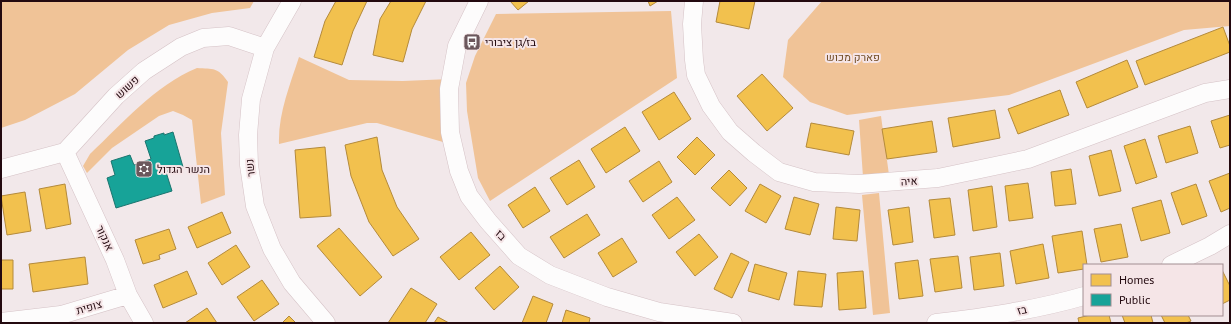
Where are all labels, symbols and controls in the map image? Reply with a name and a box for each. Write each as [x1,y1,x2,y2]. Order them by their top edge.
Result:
bus stop icon: בז/גן ציבורי [462,32,482,52]
place label: בז/גן ציבורי [485,35,536,49]
park label: פארק מכוש [826,50,880,64]
street label: פשוש [112,73,142,101]
street label: נשר [242,158,258,178]
synagogue icon: הנשר הגדול [134,159,154,179]
place label: הנשר הגדול [157,162,210,176]
street label: איה [900,173,918,189]
street label: אנקור [93,223,117,253]
street label: בז [493,227,510,243]
legend [1083,264,1223,316]
text: Homes [1119,272,1154,287]
text: Public [1119,292,1151,307]
street label: צופית [74,297,104,317]
street label: בז [1016,302,1028,318]

